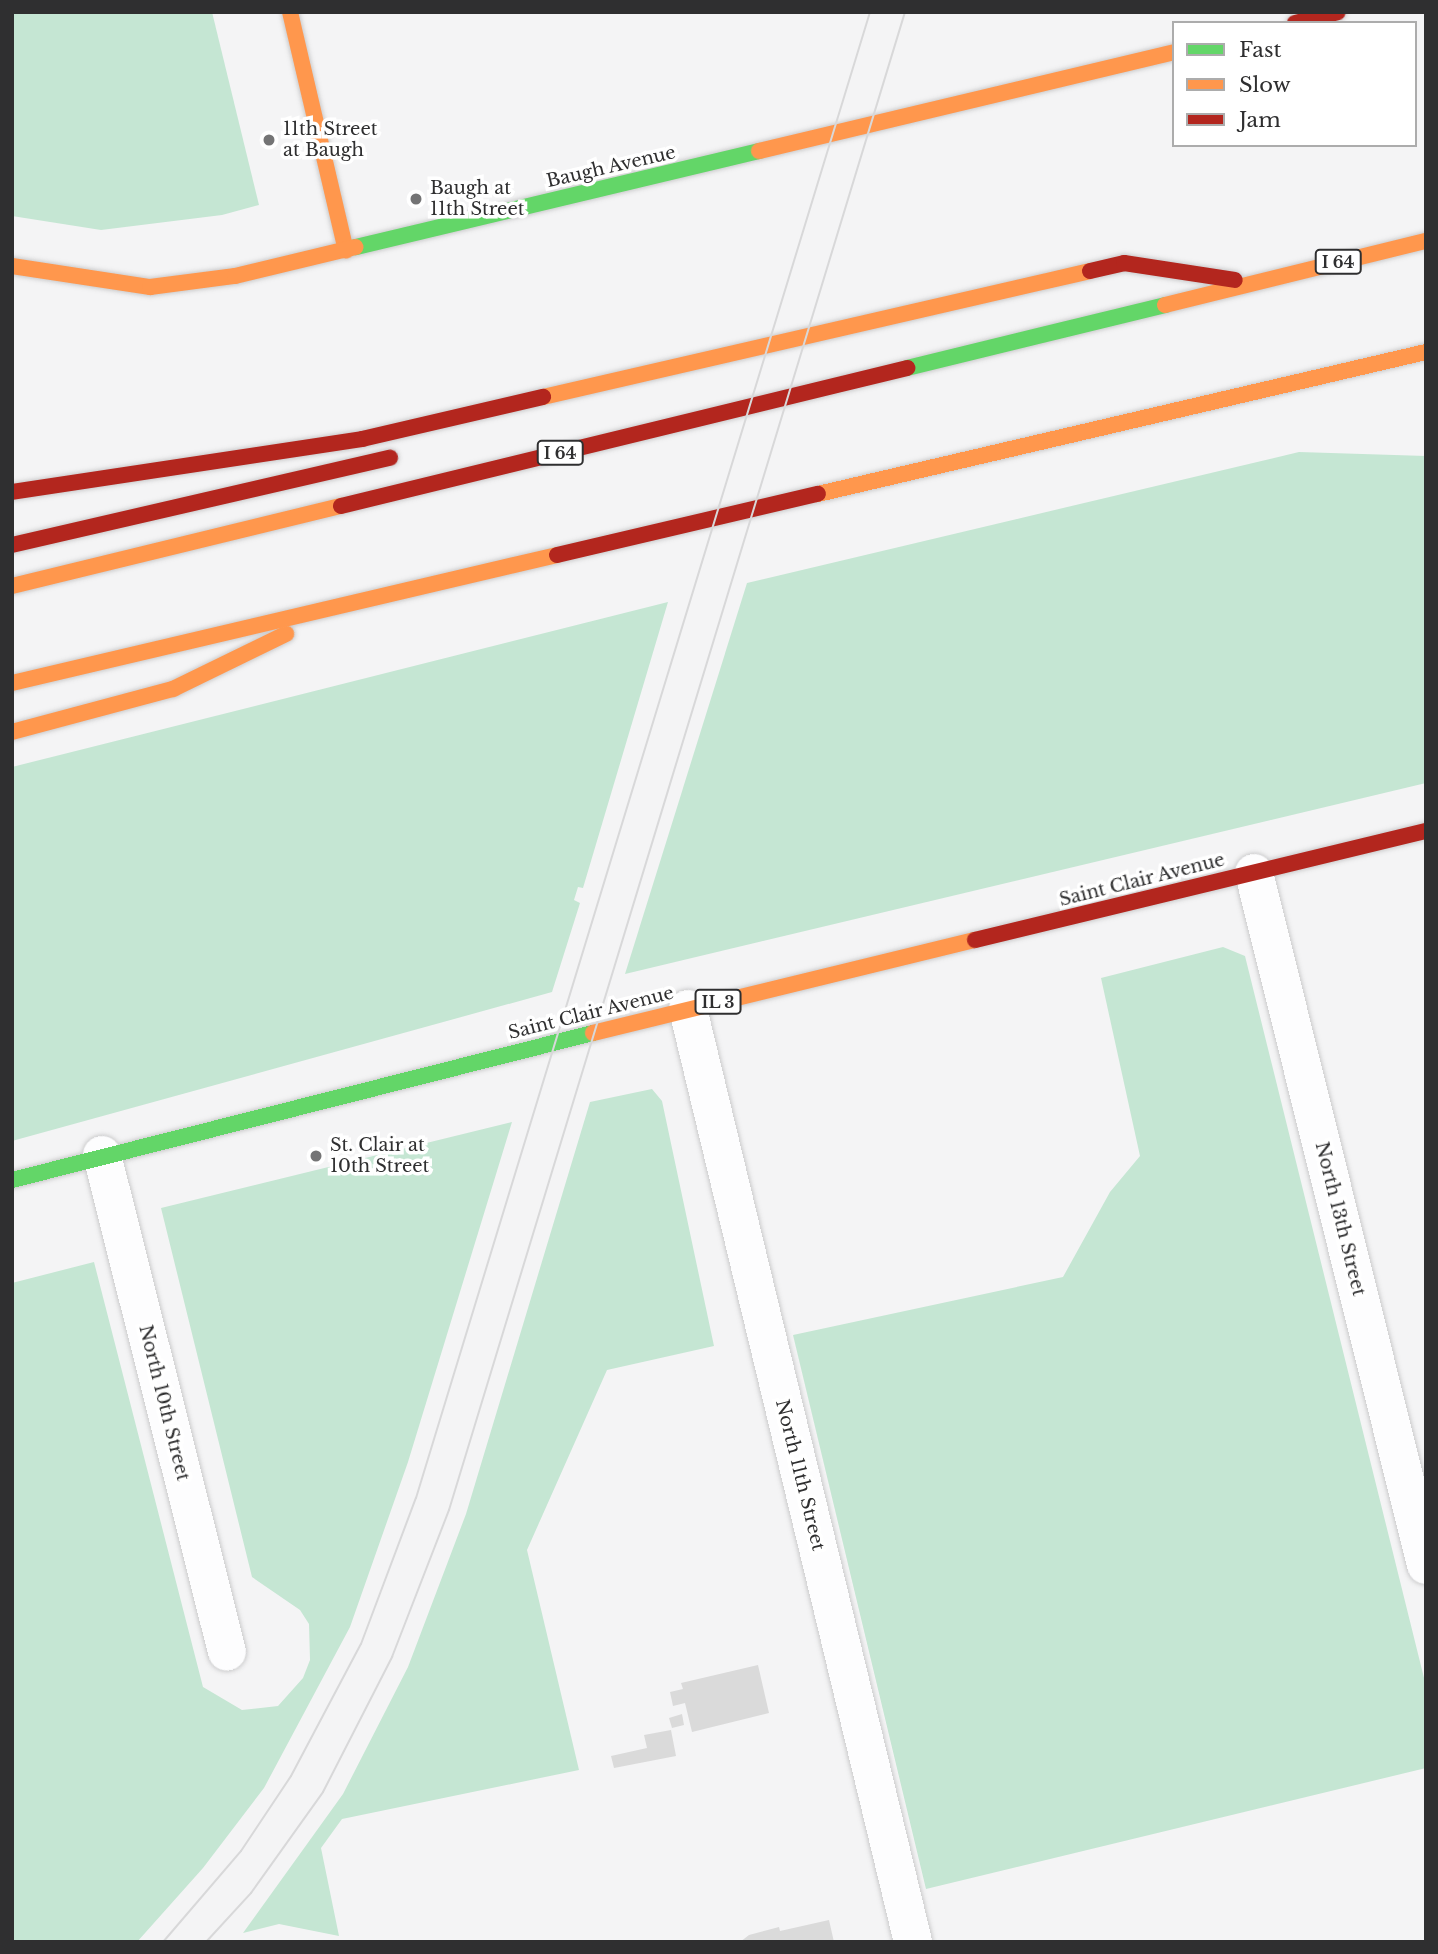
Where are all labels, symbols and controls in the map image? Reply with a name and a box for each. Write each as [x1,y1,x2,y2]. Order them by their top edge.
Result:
legend [1172,21,1417,147]
text: Fast [1239,37,1281,63]
text: Slow [1239,72,1291,98]
text: Jam [1239,107,1281,133]
place label: 11th Street at Baugh [283,119,378,162]
marker: 11th Street at Baugh [261,132,277,148]
street label: Baugh Avenue [544,142,678,192]
place label: Baugh at 11th Street [430,178,525,220]
marker: Baugh at 11th Street [408,191,424,207]
road number: I 64 [1314,250,1362,274]
road number: I 64 [536,440,584,466]
street label: Saint Clair Avenue [1057,849,1227,911]
street label: Saint Clair Avenue [506,982,676,1044]
road number: IL 3 [694,990,742,1014]
place label: St. Clair at 10th Street [330,1135,429,1178]
street label: North 13th Street [1310,1140,1370,1298]
marker: St. Clair at 10th Street [308,1148,324,1164]
street label: North 10th Street [134,1323,194,1483]
street label: North 11th Street [771,1397,829,1553]

